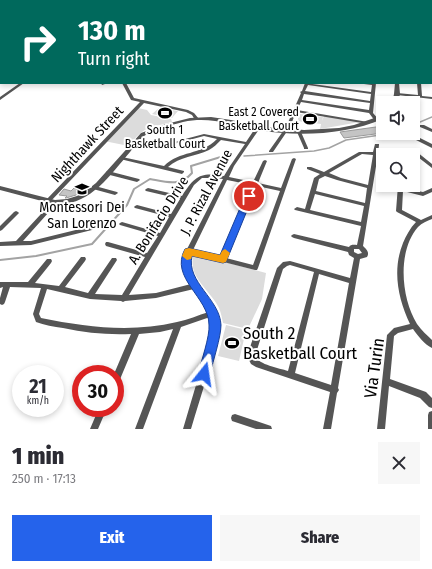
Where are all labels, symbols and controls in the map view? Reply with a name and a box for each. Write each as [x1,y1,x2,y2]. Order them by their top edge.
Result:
text: 130 m [78,14,146,47]
icon: right [12,16,64,68]
text: Turn right [78,48,150,70]
map controls [376,96,420,192]
button: sound [376,96,420,140]
street label: Nighthawk Street [48,102,127,186]
sports icon: South 1 Basketball Court [157,105,173,121]
place label: East 2 Covered Basketball Court [218,105,299,133]
sports icon: East 2 Covered Basketball Court [302,111,318,127]
place label: South 1 Basketball Court [125,123,205,151]
street label: J. P. Rizal Avenue [177,147,236,238]
button: search [376,148,420,192]
street label: A. Bonifacio Drive [125,173,192,267]
pin [232,179,266,213]
school or university icon: Montessori Dei San Lorenzo [74,181,90,197]
icon: arrive [238,185,260,207]
place label: Montessori Dei San Lorenzo [39,199,125,232]
place label: South 2 Basketball Court [243,323,358,364]
sports icon: South 2 Basketball Court [224,335,240,351]
street label: Via Turin [360,337,389,400]
position arrow [183,353,225,395]
speed limit sign: 30 [72,365,124,417]
text: 21 [29,374,47,398]
text: km/h [27,395,49,407]
text: 1 min [12,442,64,470]
button: close [378,442,420,484]
text: 250 m · 17:13 [12,471,76,486]
button: Exit [12,515,212,561]
button: Share [220,515,420,561]

